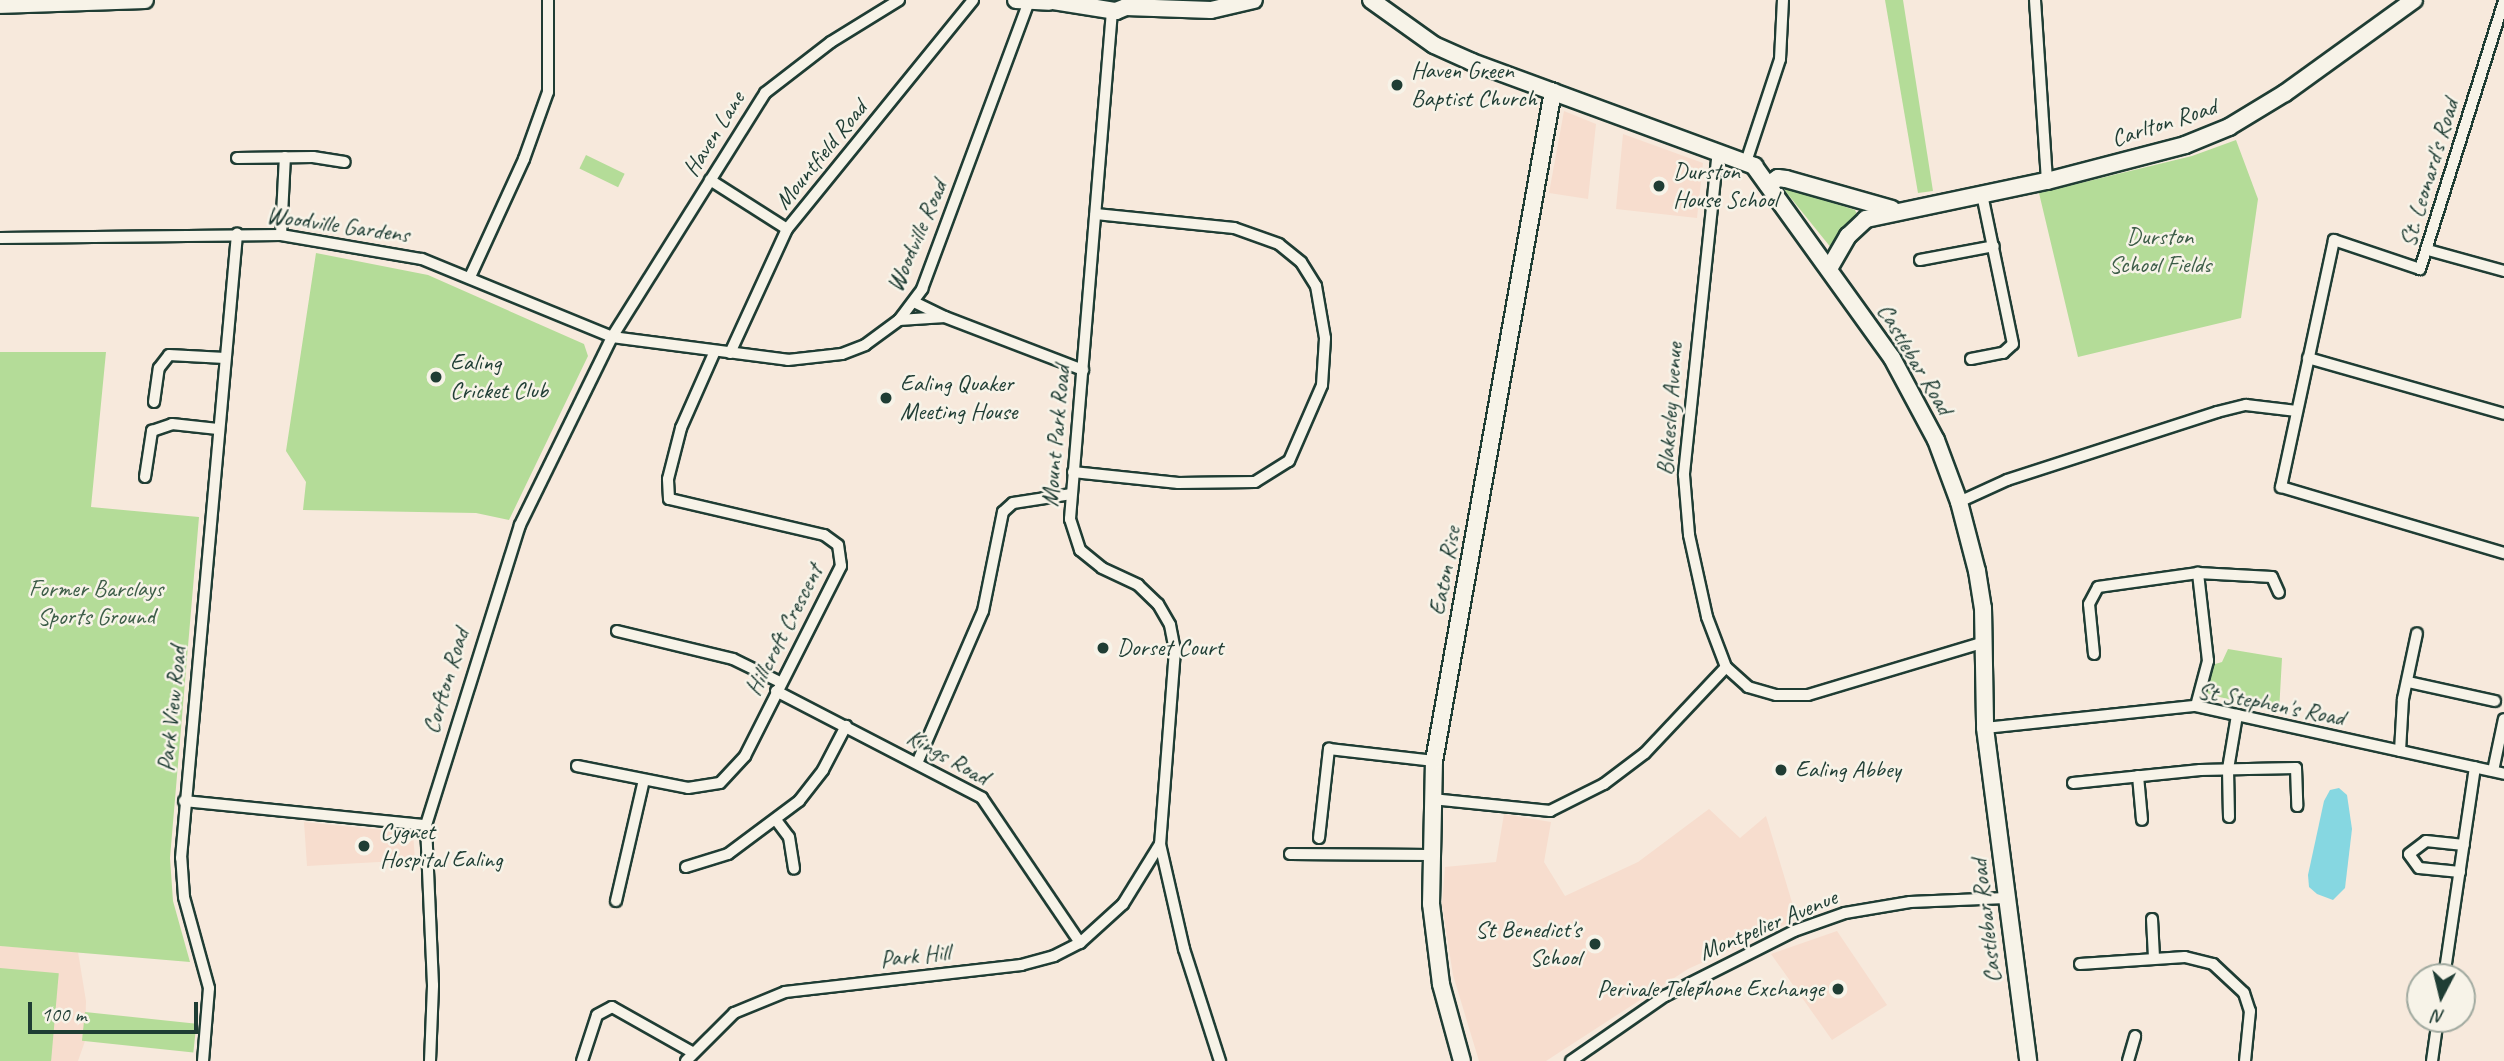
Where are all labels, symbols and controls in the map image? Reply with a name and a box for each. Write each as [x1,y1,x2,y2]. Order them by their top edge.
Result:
place label: Haven Green Baptist Church [1411,57,1537,113]
marker: Haven Green Baptist Church [1389,77,1405,93]
street label: Haven Lane [677,86,751,182]
street label: Carlton Road [2108,93,2220,153]
street label: Mountfield Road [768,95,874,215]
street label: St. Leonard's Road [2393,96,2465,250]
place label: Durston House School [1673,158,1777,214]
street label: Woodville Road [881,176,953,296]
marker: Durston House School [1651,178,1667,194]
street label: Woodville Gardens [264,201,412,249]
park label: Durston School Fields [2109,223,2211,279]
street label: Castlebar Road [1871,298,1959,420]
street label: Blakesley Avenue [1651,342,1689,476]
place label: Ealing Cricket Club [450,349,548,405]
street label: Mount Park Road [1035,363,1077,509]
marker: Ealing Cricket Club [428,369,444,385]
place label: Ealing Quaker Meeting House [900,370,1017,426]
marker: Ealing Quaker Meeting House [878,390,894,406]
street label: Eaton Rise [1423,524,1467,618]
street label: Hillcroft Crescent [739,559,829,701]
park label: Former Barclays Sports Ground [29,575,163,631]
street label: Corfton Road [416,625,476,737]
place label: Dorset Court [1117,634,1223,662]
marker: Dorset Court [1095,640,1111,656]
street label: Park View Road [151,645,193,773]
street label: St Stephen's Road [2195,676,2347,732]
street label: Kings Road [902,722,994,792]
place label: Ealing Abbey [1795,756,1901,784]
marker: Ealing Abbey [1773,762,1789,778]
place label: Cygnet Hospital Ealing [380,818,502,874]
marker: Cygnet Hospital Ealing [354,836,374,856]
street label: Castlebar Road [1964,857,2008,985]
street label: Montpelier Avenue [1695,883,1841,967]
place label: St Benedict's School [1474,916,1581,972]
marker: St Benedict's School [1587,936,1603,952]
street label: Park Hill [879,938,951,974]
north arrow [2406,963,2476,1033]
place label: Perivale Telephone Exchange [1597,975,1824,1003]
marker: Perivale Telephone Exchange [1830,981,1846,997]
scale bar [32,988,201,1032]
text: 100 m [41,1001,86,1027]
text: N [2431,1004,2446,1029]

